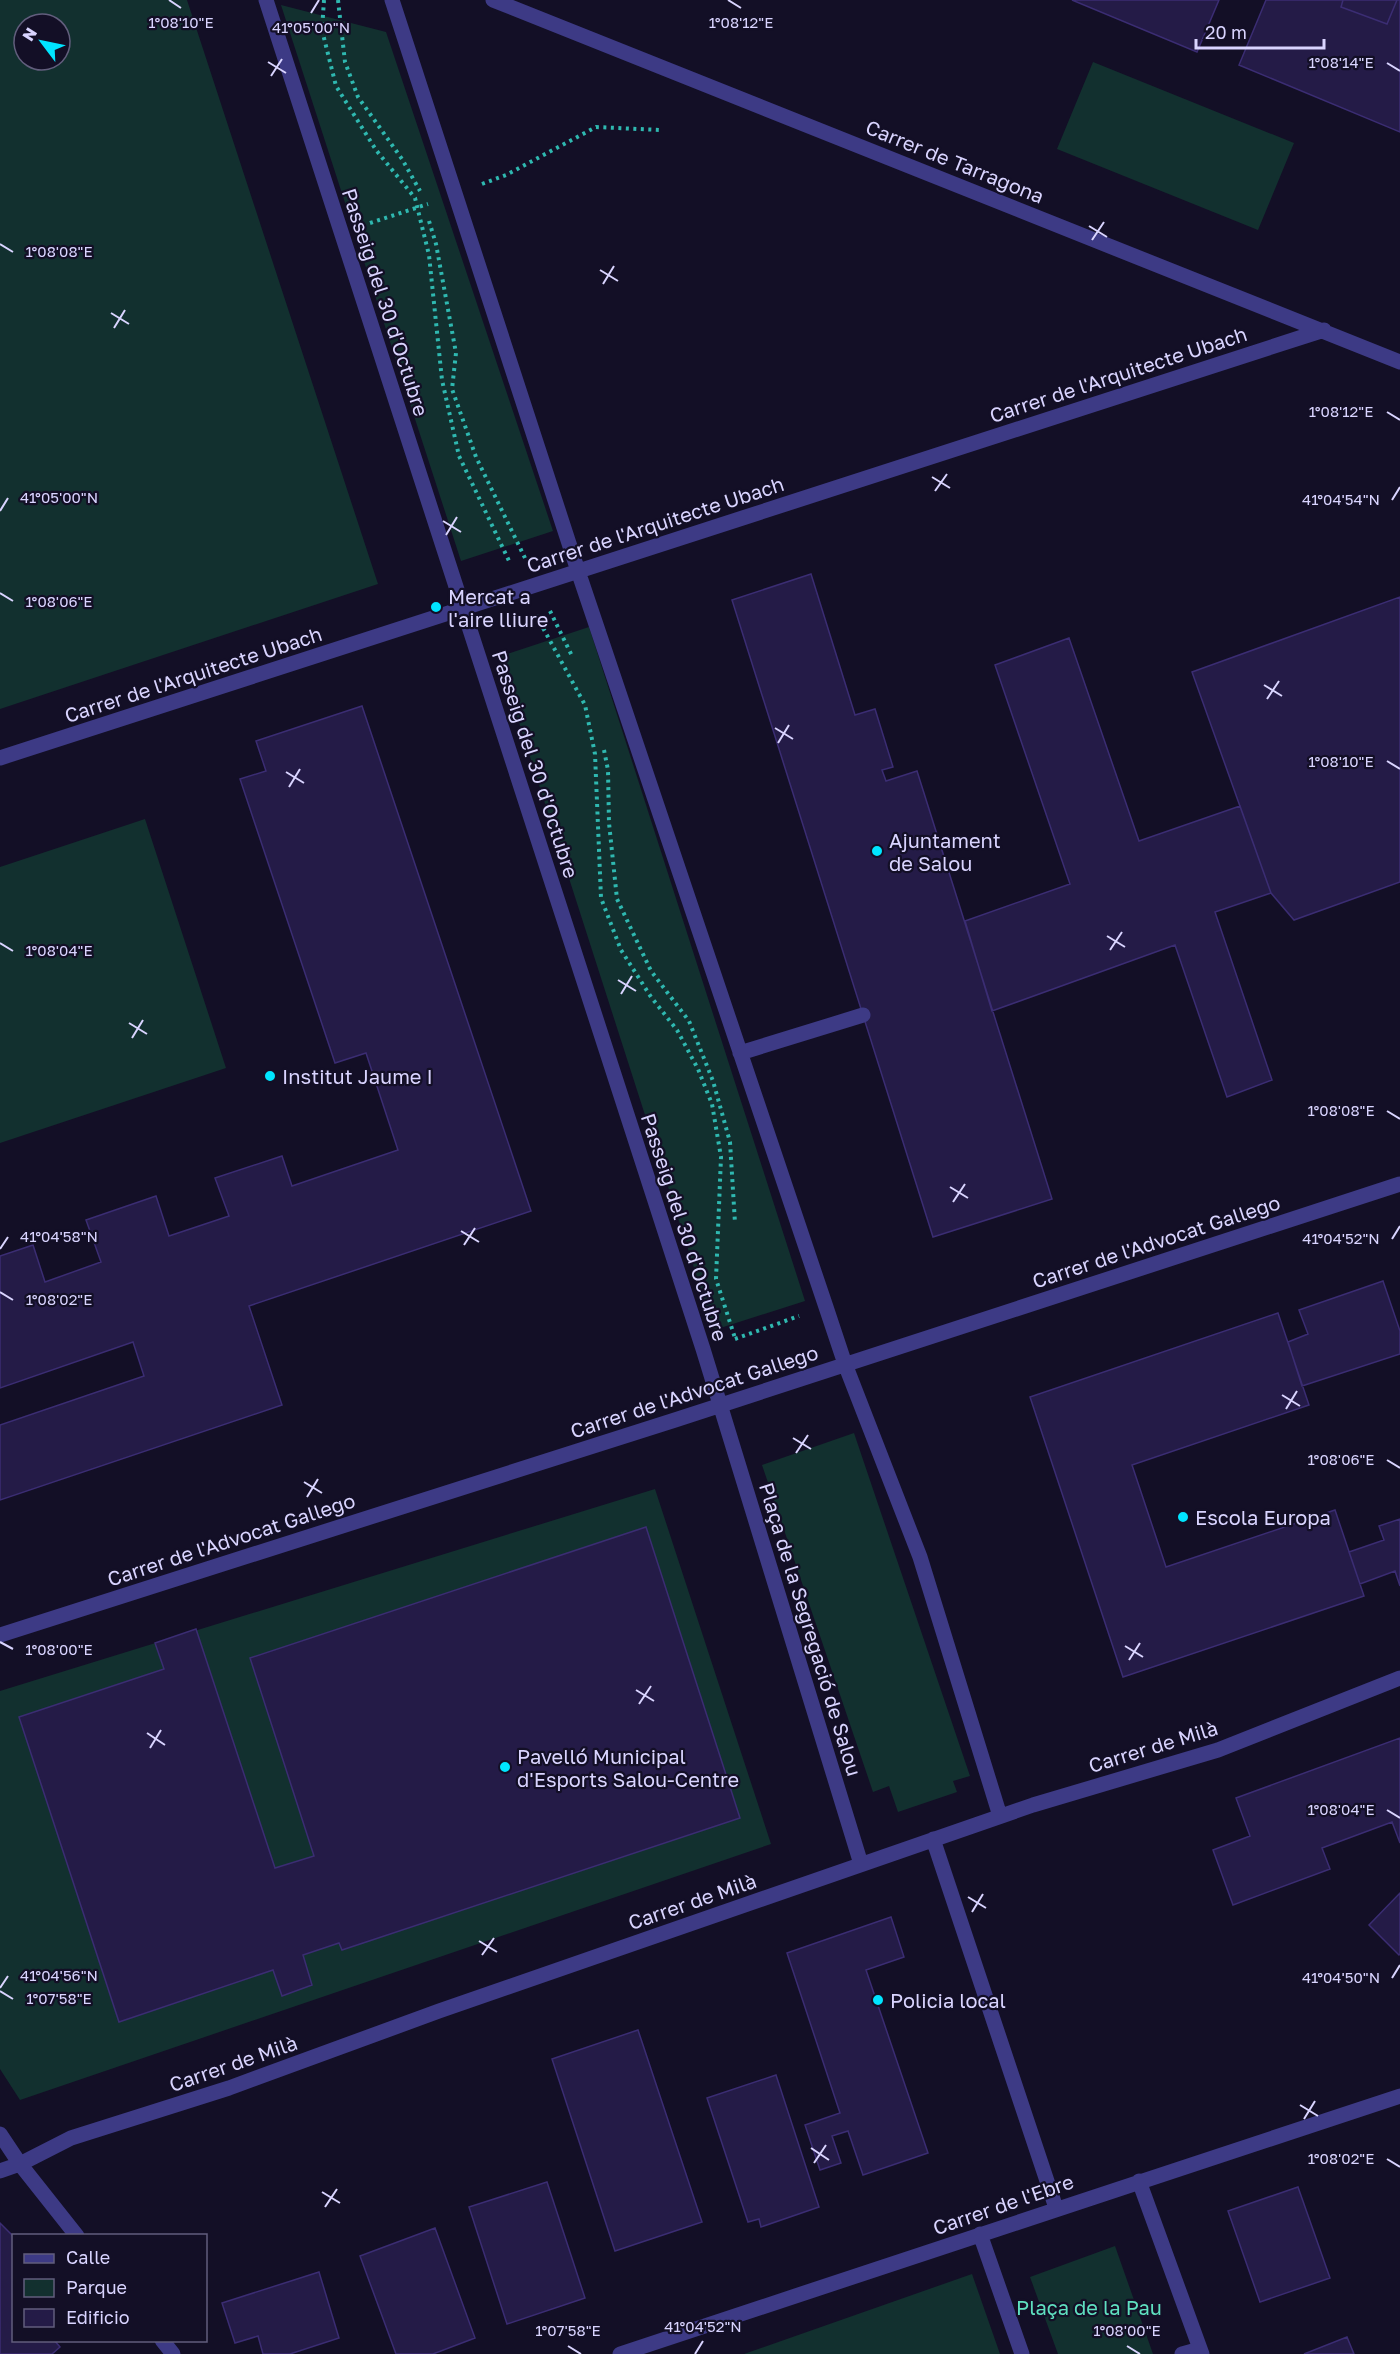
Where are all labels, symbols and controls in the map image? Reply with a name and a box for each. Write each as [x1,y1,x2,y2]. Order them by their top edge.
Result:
north arrow [12,12,72,72]
scale bar [1196,12,1324,50]
text: 1°08'10"E [148,13,214,31]
text: 1°08'12"E [709,13,773,31]
text: 41°05'00"N [272,18,350,36]
text: 20 m [1205,21,1247,43]
text: N [18,24,41,45]
text: 1°08'14"E [1308,53,1374,71]
street label: Carrer de Tarragona [862,114,1048,208]
street label: Passeig del 30 d'Octubre [338,185,434,419]
text: 1°08'08"E [25,242,93,260]
street label: Carrer de l'Arquitecte Ubach [986,321,1250,427]
text: 1°08'12"E [1309,402,1373,420]
street label: Carrer de l'Arquitecte Ubach [523,471,787,577]
text: 41°05'00"N [20,488,98,506]
text: 41°04'54"N [1302,490,1380,508]
place label: Mercat a l'aire lliure [448,584,548,631]
text: 1°08'06"E [25,592,93,610]
marker: Mercat a l'aire lliure [429,600,443,614]
street label: Carrer de l'Arquitecte Ubach [61,621,325,727]
street label: Passeig del 30 d'Octubre [488,647,584,881]
text: 1°08'10"E [1308,752,1374,770]
place label: Ajuntament de Salou [889,828,1001,875]
marker: Ajuntament de Salou [870,844,884,858]
text: 1°08'04"E [25,941,93,959]
place label: Institut Jaume I [282,1064,433,1088]
marker: Institut Jaume I [263,1069,277,1083]
text: 1°08'08"E [1307,1101,1375,1119]
street label: Passeig del 30 d'Octubre [637,1110,733,1344]
street label: Carrer de l'Advocat Gallego [1029,1190,1283,1292]
text: 41°04'58"N [20,1227,98,1245]
text: 41°04'52"N [1302,1229,1380,1247]
text: 1°08'02"E [26,1290,92,1308]
street label: Carrer de l'Advocat Gallego [567,1340,821,1442]
text: 1°08'06"E [1307,1450,1375,1468]
street label: Plaça de la Segregació de Salou [755,1479,867,1779]
street label: Carrer de l'Advocat Gallego [104,1488,358,1590]
place label: Escola Europa [1195,1505,1331,1529]
marker: Escola Europa [1176,1510,1190,1524]
text: 1°08'00"E [25,1640,93,1658]
street label: Carrer de Milà [1085,1715,1221,1777]
place label: Pavelló Municipal d'Esports Salou-Centre [517,1744,739,1791]
marker: Pavelló Municipal d'Esports Salou-Centre [498,1760,512,1774]
text: 1°08'04"E [1307,1800,1375,1818]
street label: Carrer de Milà [625,1868,759,1934]
text: 41°04'56"N [20,1966,98,1984]
text: 41°04'50"N [1302,1968,1380,1986]
place label: Policia local [890,1988,1006,2012]
text: 1°07'58"E [26,1989,92,2007]
marker: Policia local [871,1993,885,2007]
street label: Carrer de Milà [166,2030,300,2096]
text: 1°08'02"E [1308,2149,1374,2167]
street label: Carrer de l'Ebre [929,2169,1077,2239]
legend [12,2234,207,2342]
text: Calle [66,2246,110,2268]
text: Parque [66,2276,127,2298]
park label: Plaça de la Pau [1016,2295,1162,2319]
text: Edificio [66,2306,130,2328]
text: 41°04'52"N [664,2317,742,2335]
text: 1°07'58"E [535,2321,601,2339]
text: 1°08'00"E [1093,2321,1161,2339]

